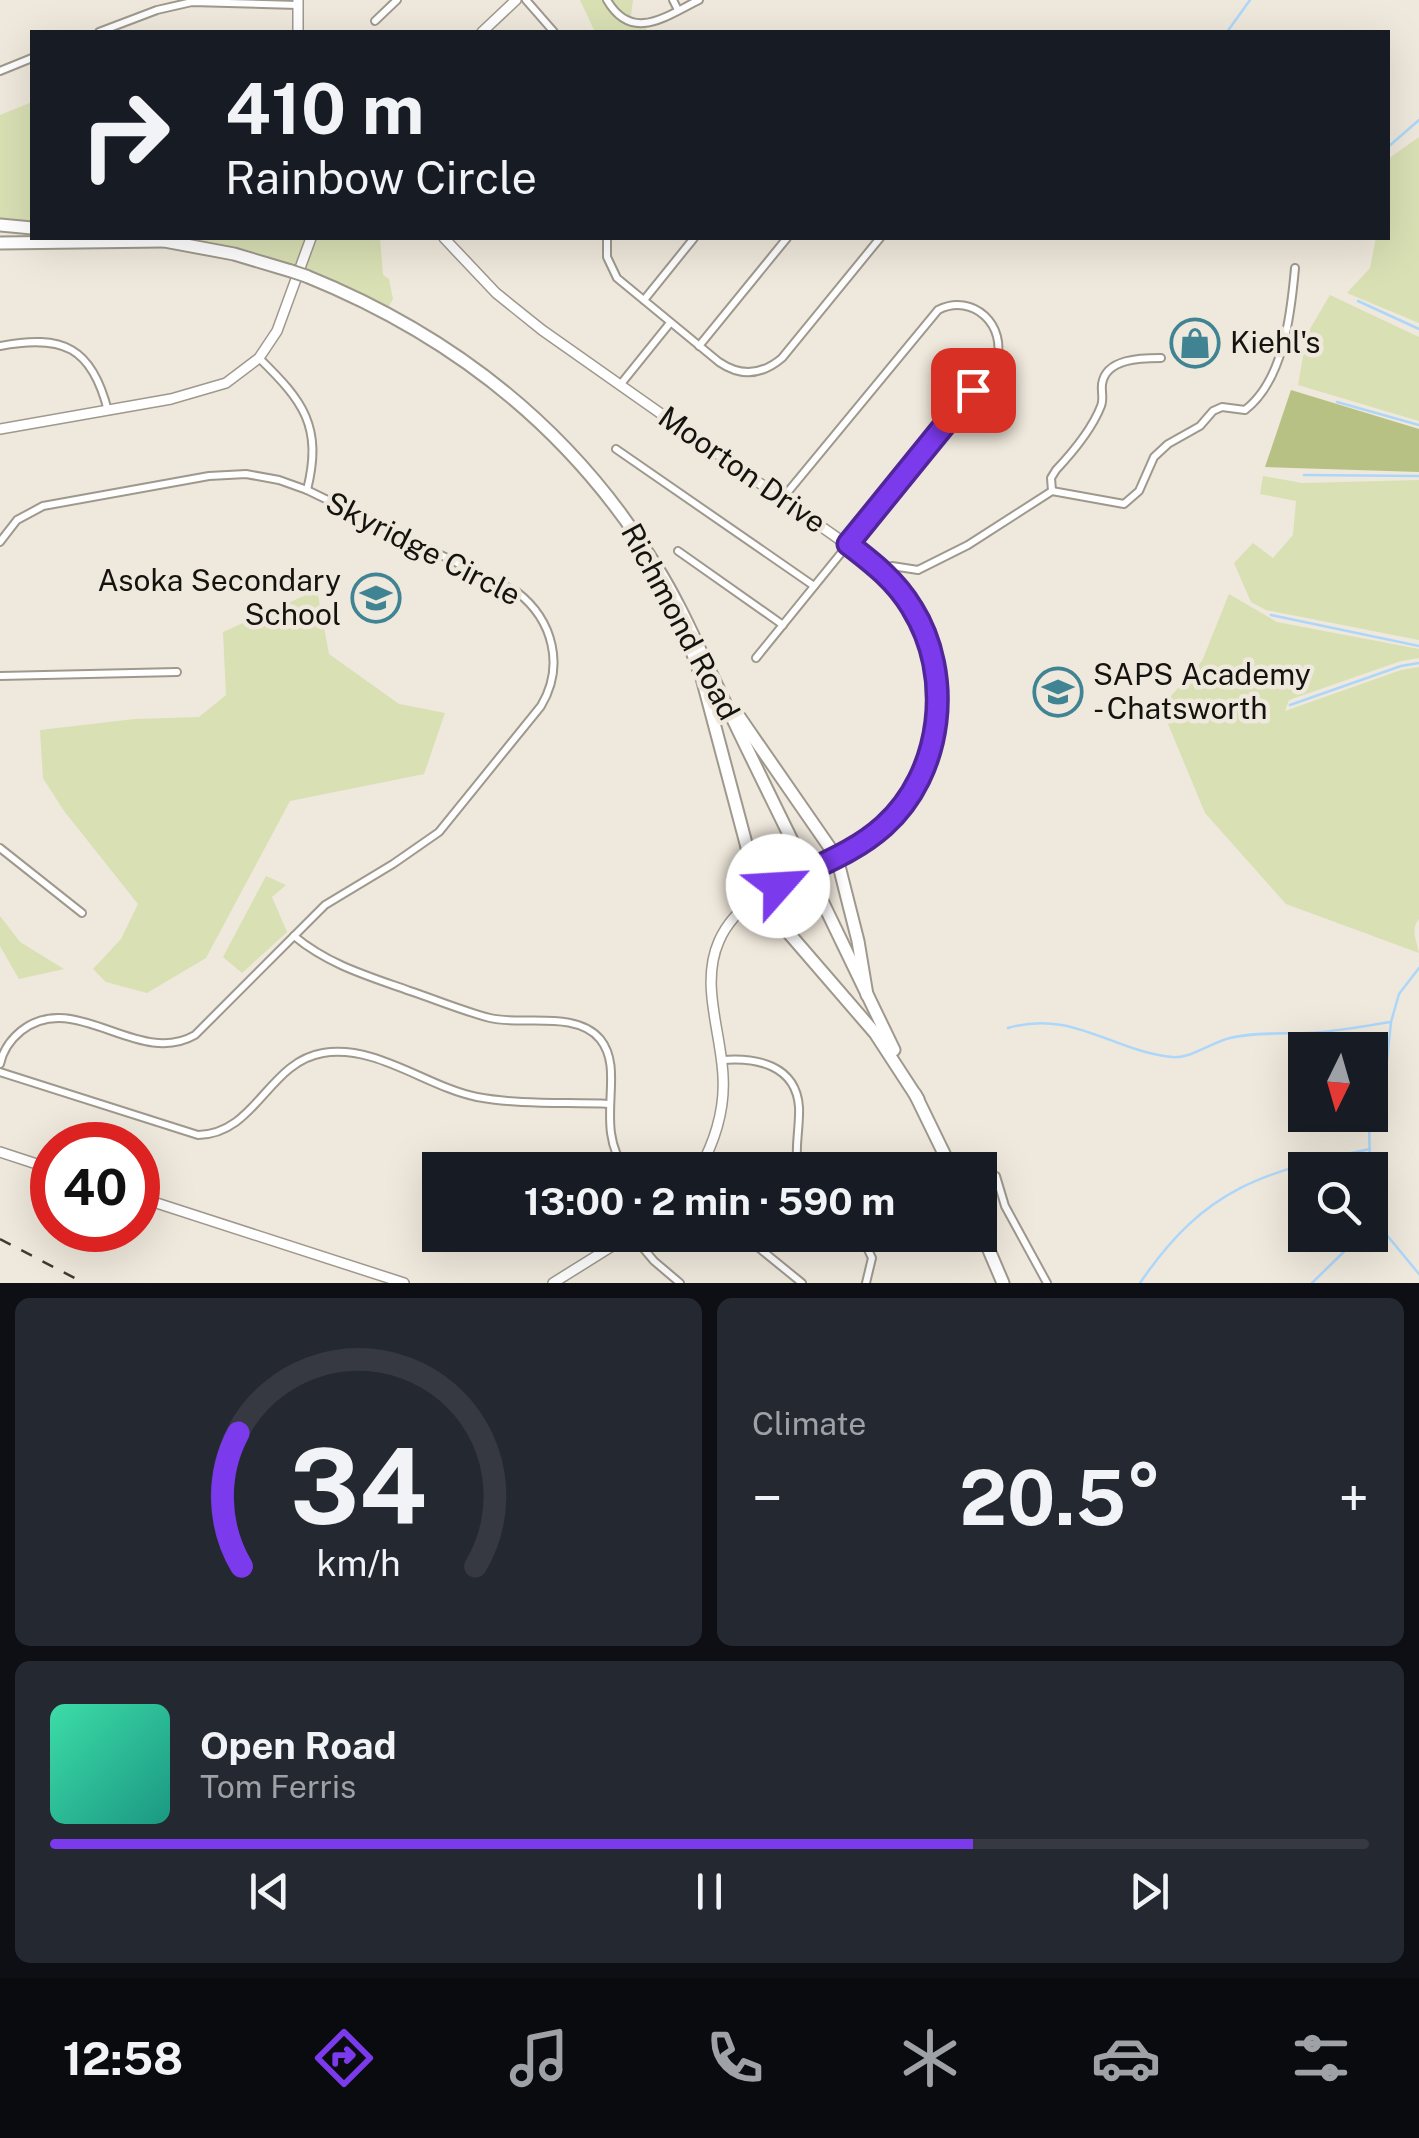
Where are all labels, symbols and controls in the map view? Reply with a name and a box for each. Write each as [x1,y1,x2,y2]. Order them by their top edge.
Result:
text: 410 m [225,67,424,150]
icon: right [60,70,190,200]
text: Rainbow Circle [225,151,537,204]
shop icon: Kiehl's [1169,317,1221,369]
place label: Kiehl's [1230,324,1320,360]
pin [931,348,1016,433]
icon: arrive [946,363,1001,418]
street label: Moorton Drive [652,398,833,540]
street label: Skyridge Circle [320,484,527,613]
street label: Richmond Road [614,517,748,726]
place label: Asoka Secondary School [97,562,341,632]
school or university icon: Asoka Secondary School [350,572,402,624]
place label: SAPS Academy - Chatsworth [1093,656,1311,726]
school or university icon: SAPS Academy - Chatsworth [1032,666,1084,718]
position arrow [726,834,830,938]
north arrow [1288,1032,1388,1132]
map controls [1288,1032,1388,1252]
speed limit sign: 40 [30,1122,160,1252]
button: search [1288,1152,1388,1252]
text: 13:00 · 2 min · 590 m [524,1179,895,1224]
text: Climate [752,1405,866,1442]
text: 34 [290,1425,427,1547]
text: 20.5° [959,1454,1162,1542]
text: − [752,1466,783,1530]
text: + [1338,1466,1369,1530]
text: km/h [316,1542,401,1584]
text: Open Road [200,1723,397,1768]
text: Tom Ferris [200,1768,356,1805]
icon: previous [242,1864,297,1919]
icon: pause [682,1864,737,1919]
icon: next [1122,1864,1177,1919]
icon: directions [309,2023,379,2093]
icon: music [504,2023,574,2093]
icon: phone [700,2023,770,2093]
icon: climate [895,2023,965,2093]
icon: car [1091,2023,1161,2093]
icon: filters [1286,2023,1356,2093]
text: 12:58 [63,2032,183,2085]

